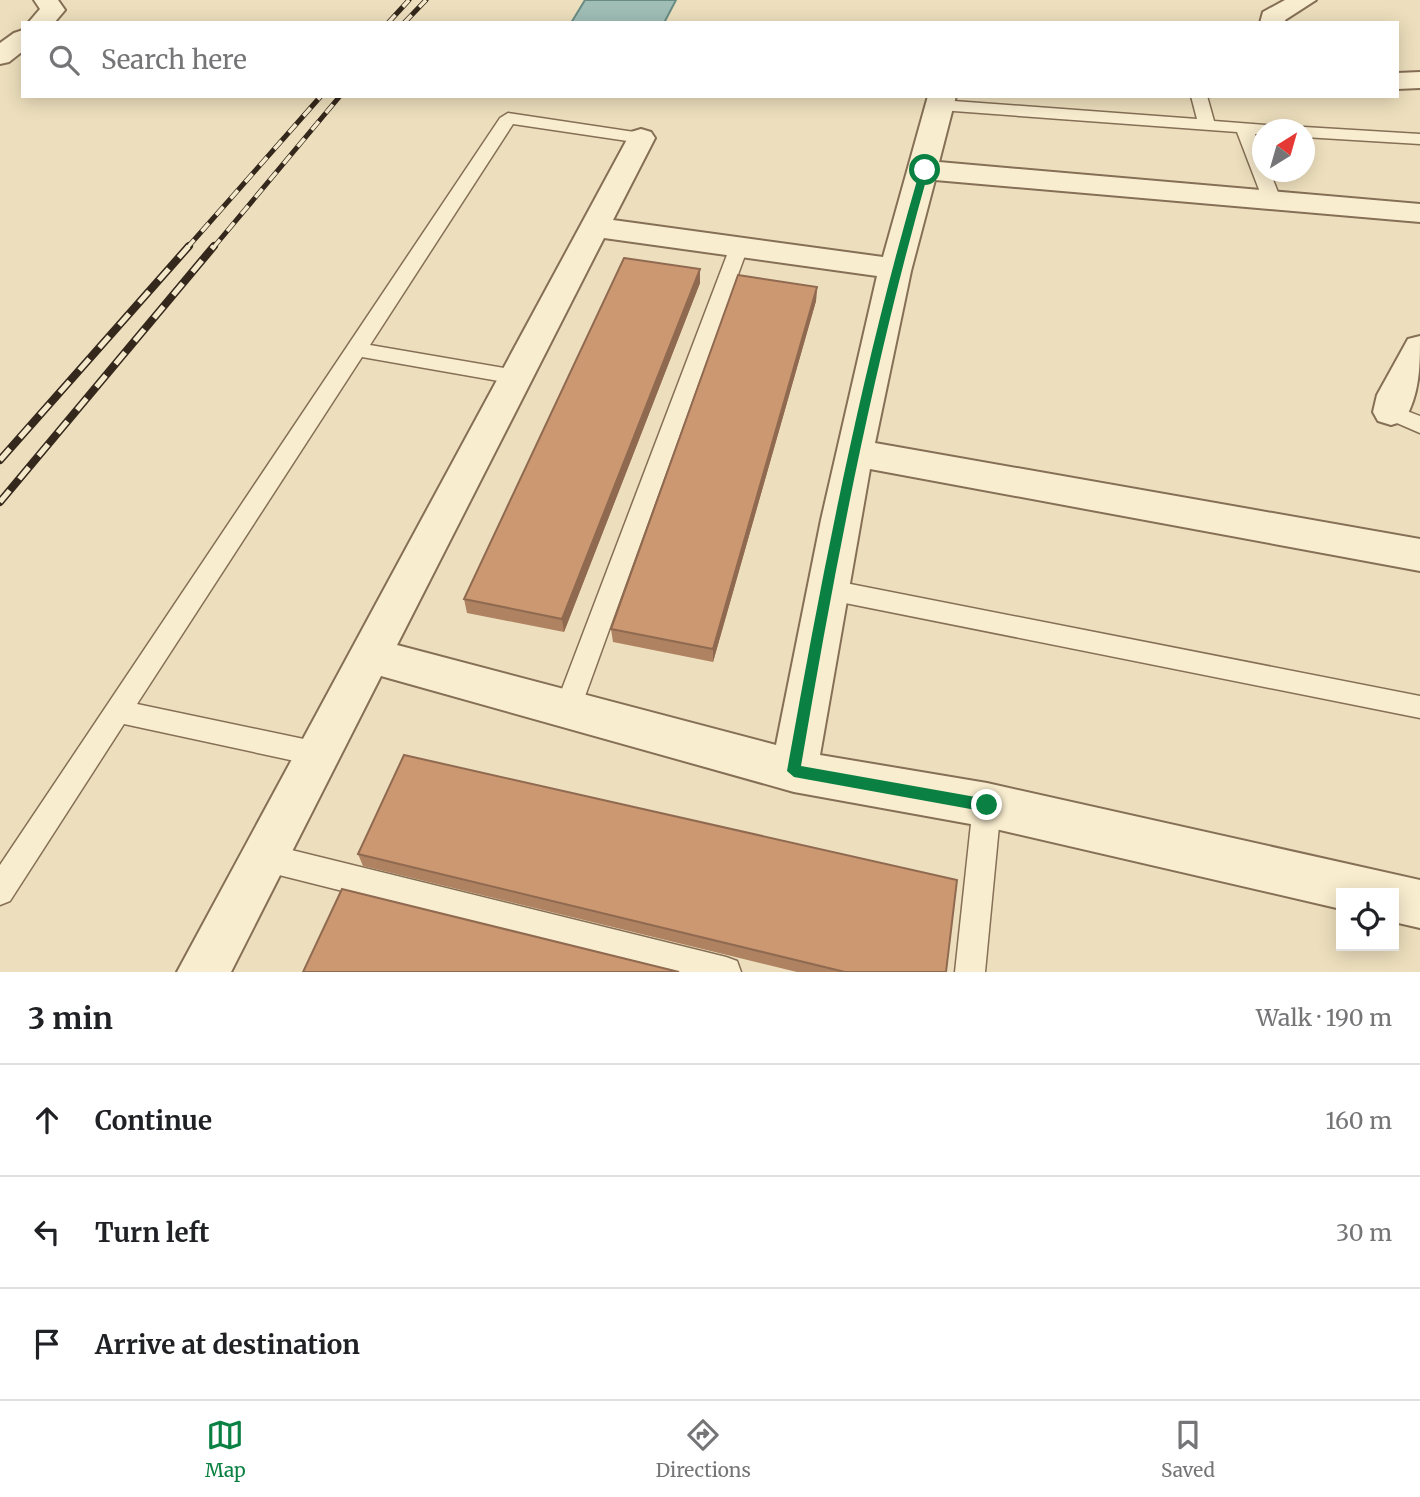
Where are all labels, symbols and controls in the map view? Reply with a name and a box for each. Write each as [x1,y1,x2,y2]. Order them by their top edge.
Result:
search box [21,21,1399,98]
icon: search [45,41,83,79]
text: Search here [101,43,247,76]
north arrow [1252,119,1315,182]
route start [909,154,940,185]
route end [971,789,1002,820]
map controls [1336,888,1399,951]
button: locate [1336,888,1399,951]
text: 3 min [28,999,113,1037]
text: Walk · 190 m [1256,1003,1392,1032]
icon: ahead [28,1101,66,1139]
text: Continue [95,1104,212,1137]
text: 160 m [1326,1106,1392,1135]
icon: left [28,1213,66,1251]
text: Turn left [95,1216,209,1249]
text: 30 m [1336,1218,1392,1247]
icon: arrive [28,1325,66,1363]
text: Arrive at destination [95,1328,360,1361]
tab: Map [205,1416,246,1482]
tab: Directions [656,1416,751,1482]
tab: Saved [1161,1416,1215,1482]

